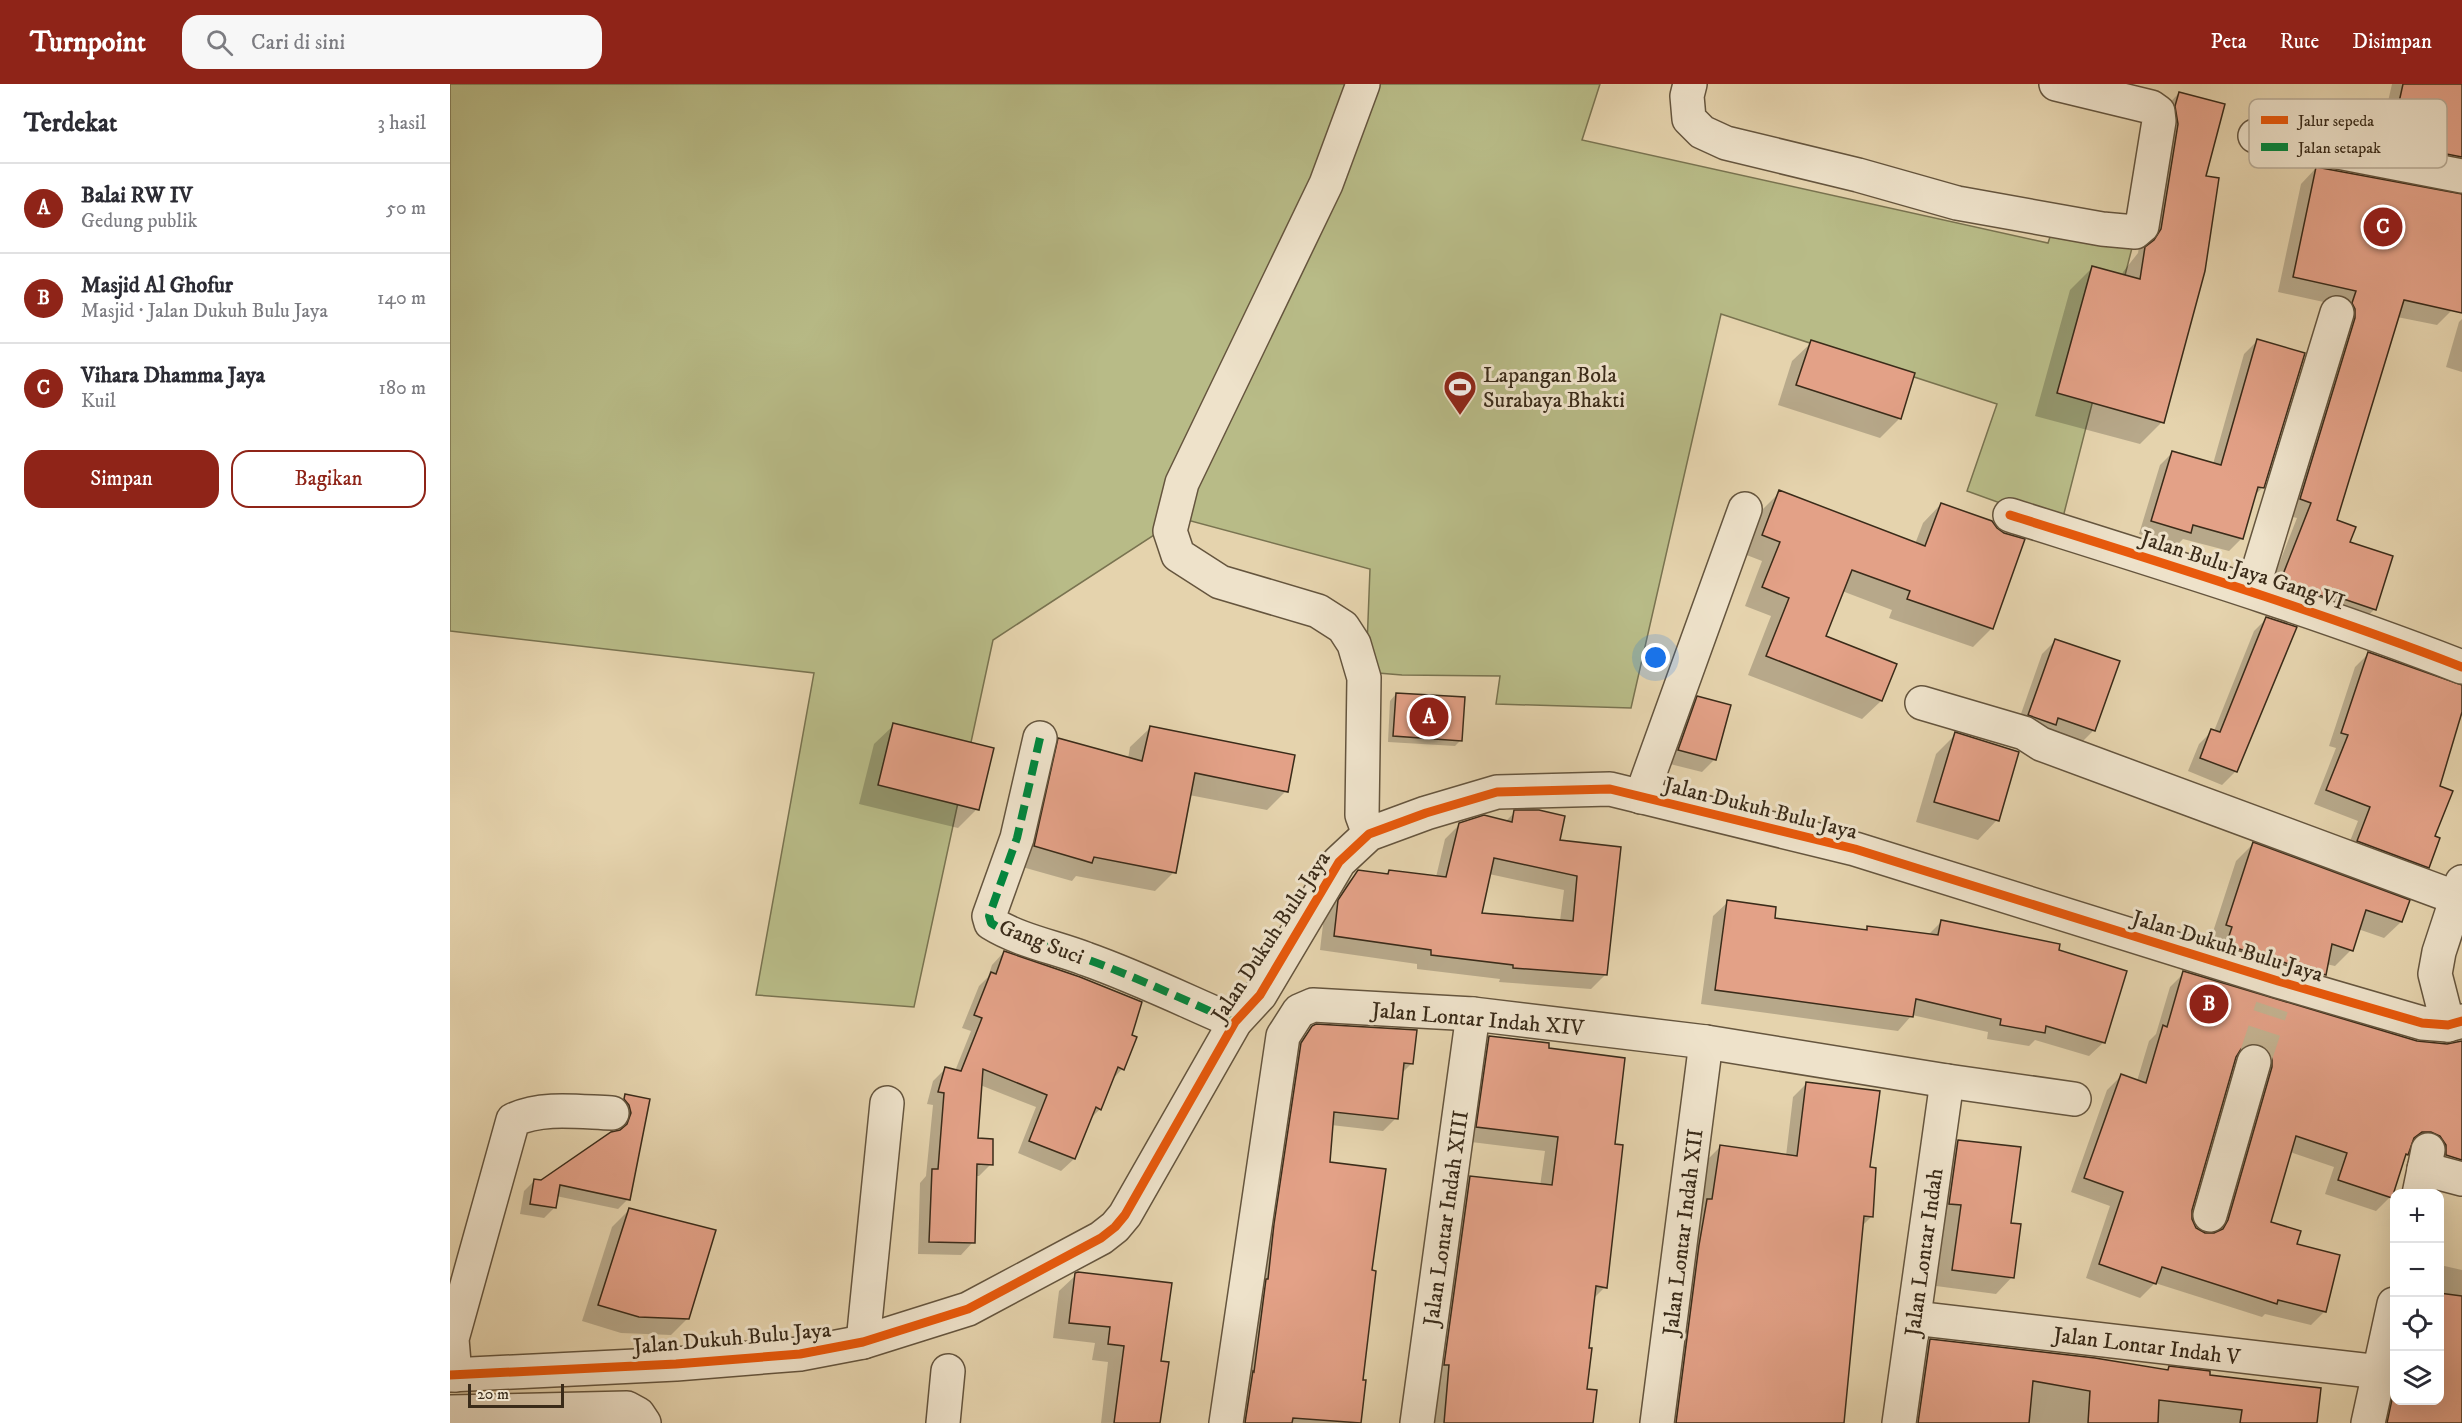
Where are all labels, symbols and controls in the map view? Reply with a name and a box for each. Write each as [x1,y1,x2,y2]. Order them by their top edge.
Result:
search box [182,15,602,69]
text: Turnpoint [30,25,146,60]
icon: search [203,26,236,59]
text: Cari di sini [251,29,345,56]
text: Peta [2211,29,2247,55]
text: Rute [2280,29,2319,55]
text: Disimpan [2352,29,2432,55]
legend [2249,99,2447,168]
text: Terdekat [24,107,117,140]
text: 3 hasil [377,111,426,136]
text: Jalur sepeda [2296,111,2374,131]
text: Jalan setapak [2296,138,2381,158]
text: Balai RW IV [81,182,193,209]
text: A [37,196,50,221]
text: 50 m [386,196,426,221]
pin: C [2364,204,2402,250]
text: Gedung publik [81,209,197,234]
text: Masjid Al Ghofur [81,272,233,299]
text: B [37,286,50,311]
text: 140 m [377,286,426,311]
text: Masjid · Jalan Dukuh Bulu Jaya [81,299,328,324]
text: Vihara Dhamma Jaya [81,362,265,389]
place label: Lapangan Bola Surabaya Bhakti [1483,362,1625,414]
sports icon: Lapangan Bola Surabaya Bhakti [1442,369,1478,416]
text: C [37,376,50,401]
text: 180 m [379,376,426,401]
text: Kuil [81,389,116,414]
button: Simpan [24,450,219,508]
button: Bagikan [231,450,426,508]
street label: Jalan Bulu Jaya Gang VI [2135,524,2348,616]
your location [1641,643,1670,672]
pin: A [1410,694,1448,740]
street label: Jalan Dukuh Bulu Jaya [1659,771,1861,846]
street label: Jalan Dukuh Bulu Jaya [1205,846,1337,1029]
street label: Jalan Dukuh Bulu Jaya [2127,904,2327,989]
street label: Gang Suci [995,914,1088,971]
pin: B [2190,982,2228,1026]
street label: Jalan Lontar Indah XIV [1369,997,1586,1042]
street label: Jalan Lontar Indah XIII [1418,1109,1475,1330]
street label: Jalan Lontar Indah XII [1657,1127,1710,1339]
street label: Jalan Lontar Indah [1899,1166,1950,1340]
map controls [2390,1189,2444,1405]
button: + [2390,1189,2444,1243]
button: − [2390,1243,2444,1297]
button: locate [2390,1297,2444,1351]
street label: Jalan Dukuh Bulu Jaya [630,1316,833,1361]
street label: Jalan Lontar Indah V [2050,1321,2243,1371]
button: layers [2390,1351,2444,1405]
scale bar [468,1381,564,1408]
text: 20 m [477,1384,509,1404]

